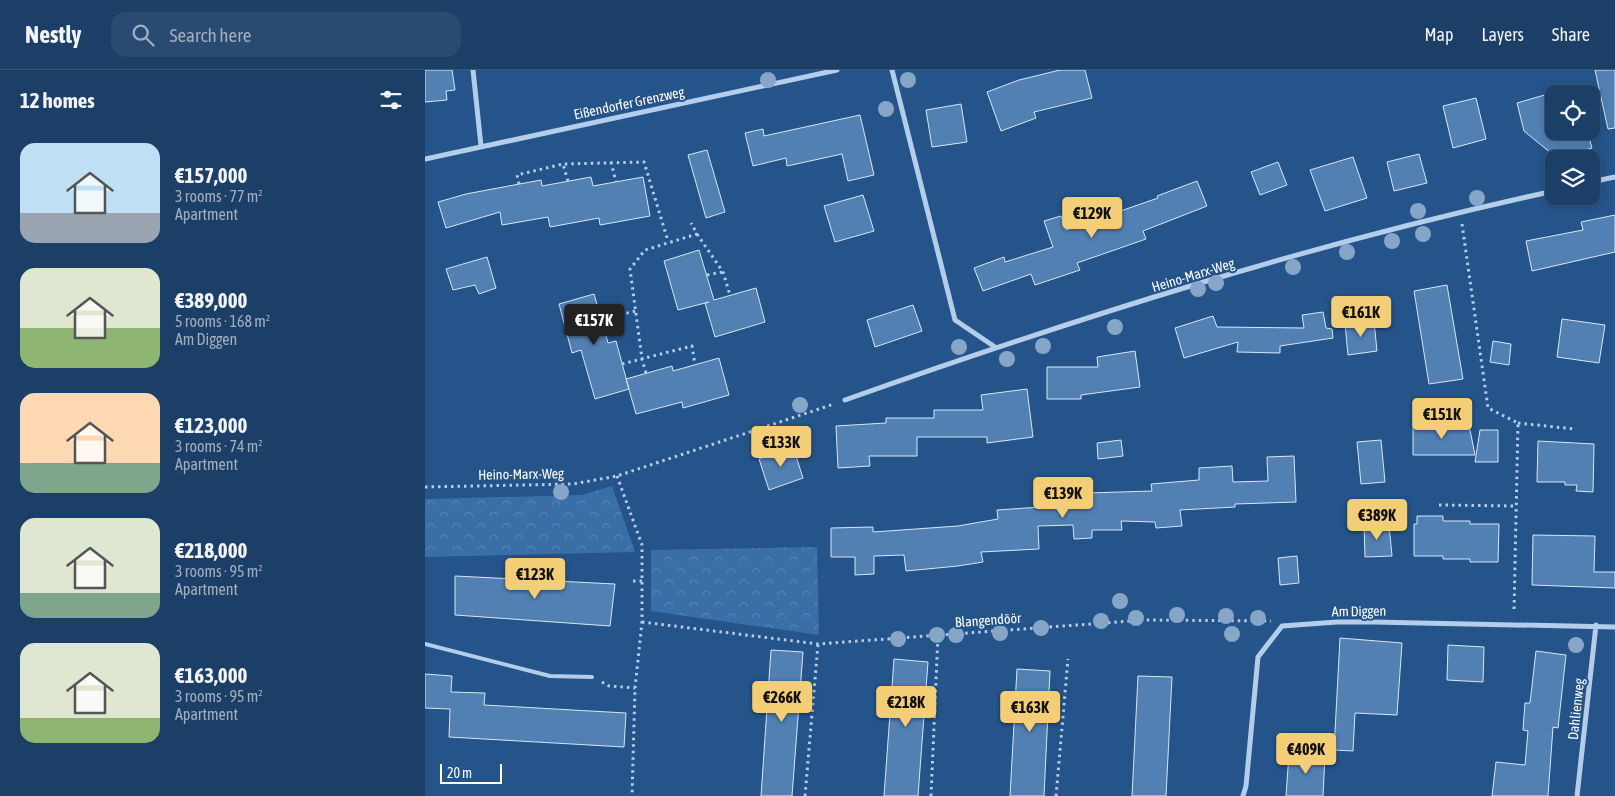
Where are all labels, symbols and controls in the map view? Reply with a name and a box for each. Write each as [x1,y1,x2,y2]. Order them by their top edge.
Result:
search box [111,12,461,57]
text: Nestly [25,21,81,48]
icon: search [129,21,157,49]
text: Search here [169,24,251,46]
text: Map [1424,24,1453,45]
text: Layers [1481,24,1524,45]
text: Share [1552,24,1590,45]
street label: Eißendorfer Grenzweg [572,83,686,123]
map controls [1545,85,1600,205]
button: locate [1545,85,1600,140]
icon: filters [377,86,405,114]
text: 12 homes [20,88,95,112]
button: layers [1545,150,1600,205]
icon: home [60,163,120,223]
text: €157,000 [175,163,247,187]
text: 3 rooms · 77 m² [175,187,263,205]
pin: €129K [1057,196,1127,239]
text: €129K [1073,204,1111,222]
text: Apartment [175,205,238,223]
street label: Heino-Marx-Weg [1150,255,1236,295]
icon: home [60,288,120,348]
text: €389,000 [175,288,247,312]
pin: €161K [1326,296,1396,338]
text: €161K [1342,303,1380,321]
pin: €157K [559,304,629,346]
text: €157K [575,311,613,329]
text: 5 rooms · 168 m² [175,312,270,330]
text: Am Diggen [175,330,237,348]
pin: €151K [1407,398,1477,440]
text: €151K [1423,405,1461,423]
icon: home [60,413,120,473]
text: €123,000 [175,413,247,437]
pin: €133K [746,426,816,468]
text: €133K [762,433,800,451]
text: 3 rooms · 74 m² [175,437,263,455]
text: Apartment [175,455,238,473]
street label: Heino-Marx-Weg [478,465,564,483]
pin: €139K [1028,476,1098,519]
text: €139K [1044,484,1082,502]
pin: €389K [1342,498,1412,541]
text: €389K [1358,506,1396,524]
icon: home [60,538,120,598]
text: €218,000 [175,538,247,562]
pin: €123K [500,558,570,600]
text: 3 rooms · 95 m² [175,562,263,580]
text: €123K [516,565,554,583]
text: Apartment [175,580,238,598]
street label: Am Diggen [1332,603,1386,619]
street label: Blangendöör [954,610,1023,630]
icon: home [60,663,120,723]
text: €163,000 [175,663,247,687]
street label: Dahlienweg [1565,677,1587,741]
pin: €266K [747,680,817,723]
pin: €218K [871,686,941,728]
text: 3 rooms · 95 m² [175,687,263,705]
text: €266K [763,688,801,706]
pin: €163K [995,690,1065,733]
text: €218K [887,693,925,711]
text: €163K [1011,698,1049,716]
text: Apartment [175,705,238,723]
pin: €409K [1271,732,1341,775]
text: €409K [1287,740,1325,758]
scale bar [440,761,503,784]
text: 20 m [447,765,472,781]

